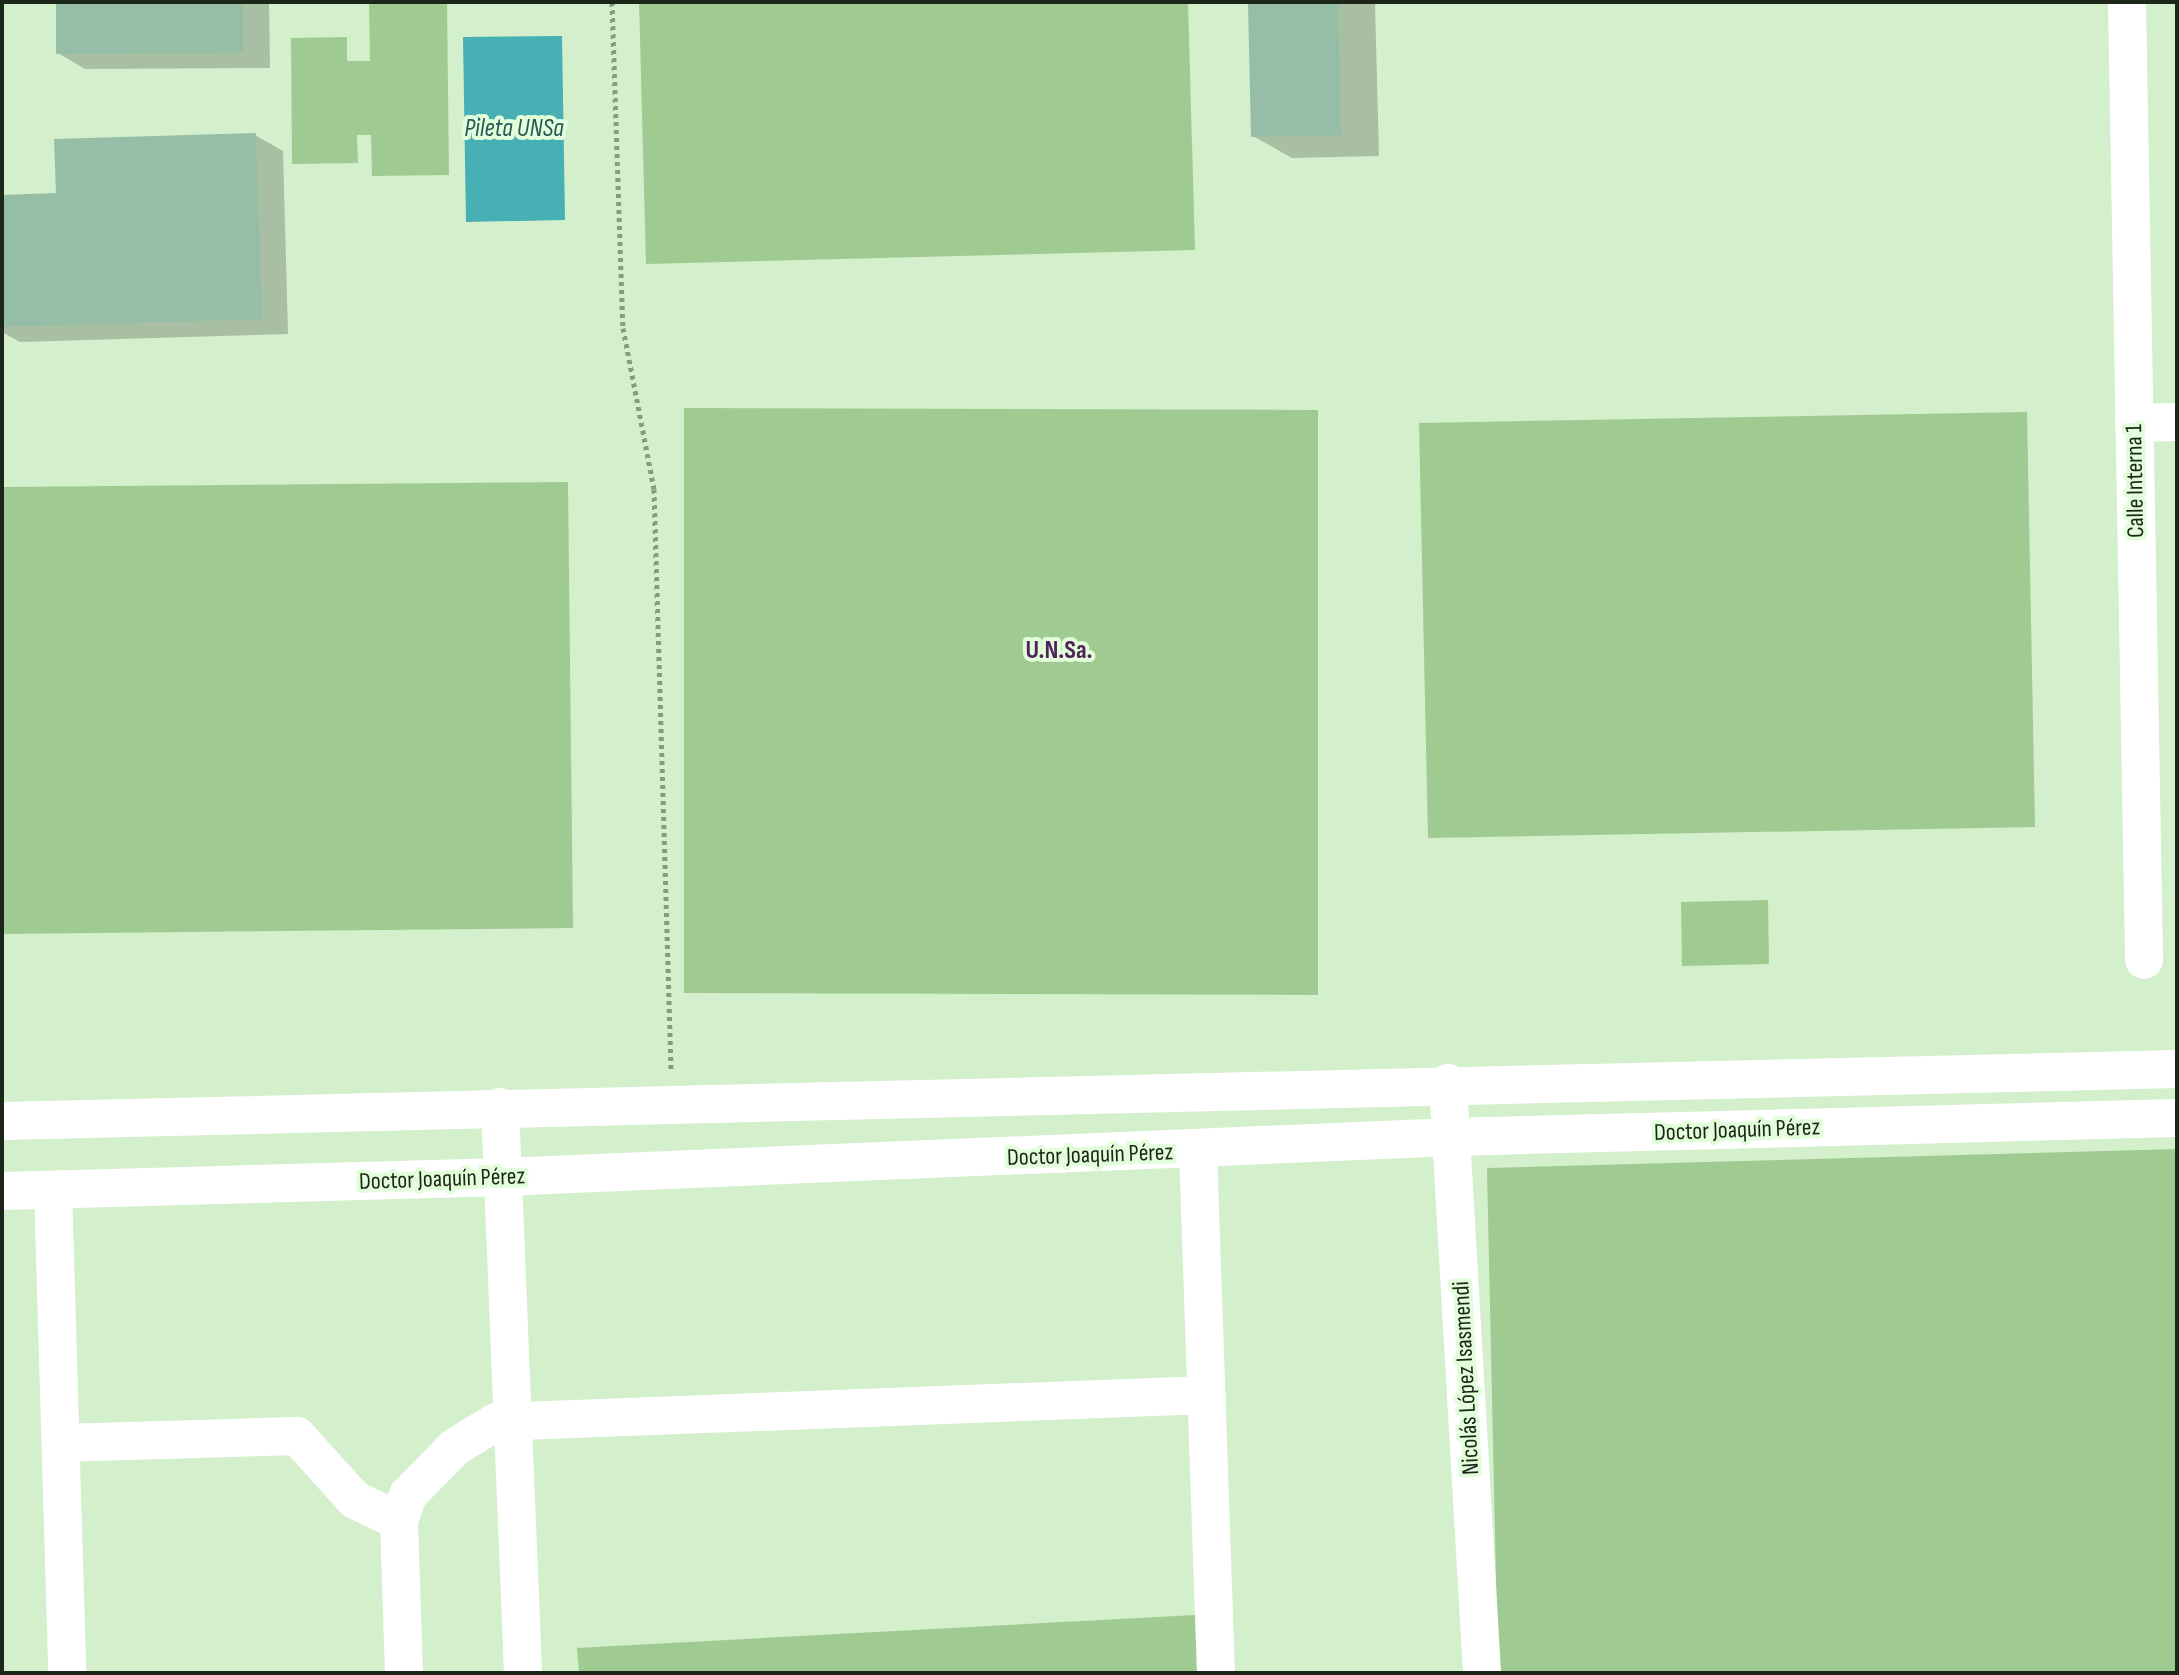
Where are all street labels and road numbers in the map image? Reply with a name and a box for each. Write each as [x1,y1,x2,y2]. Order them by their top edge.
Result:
street label: Calle Interna 1 [2120,424,2150,538]
street label: Doctor Joaquín Pérez [1653,1113,1821,1147]
street label: Doctor Joaquín Pérez [1006,1138,1174,1172]
street label: Doctor Joaquín Pérez [358,1162,526,1196]
street label: Nicolás López Isasmendi [1447,1280,1485,1476]

